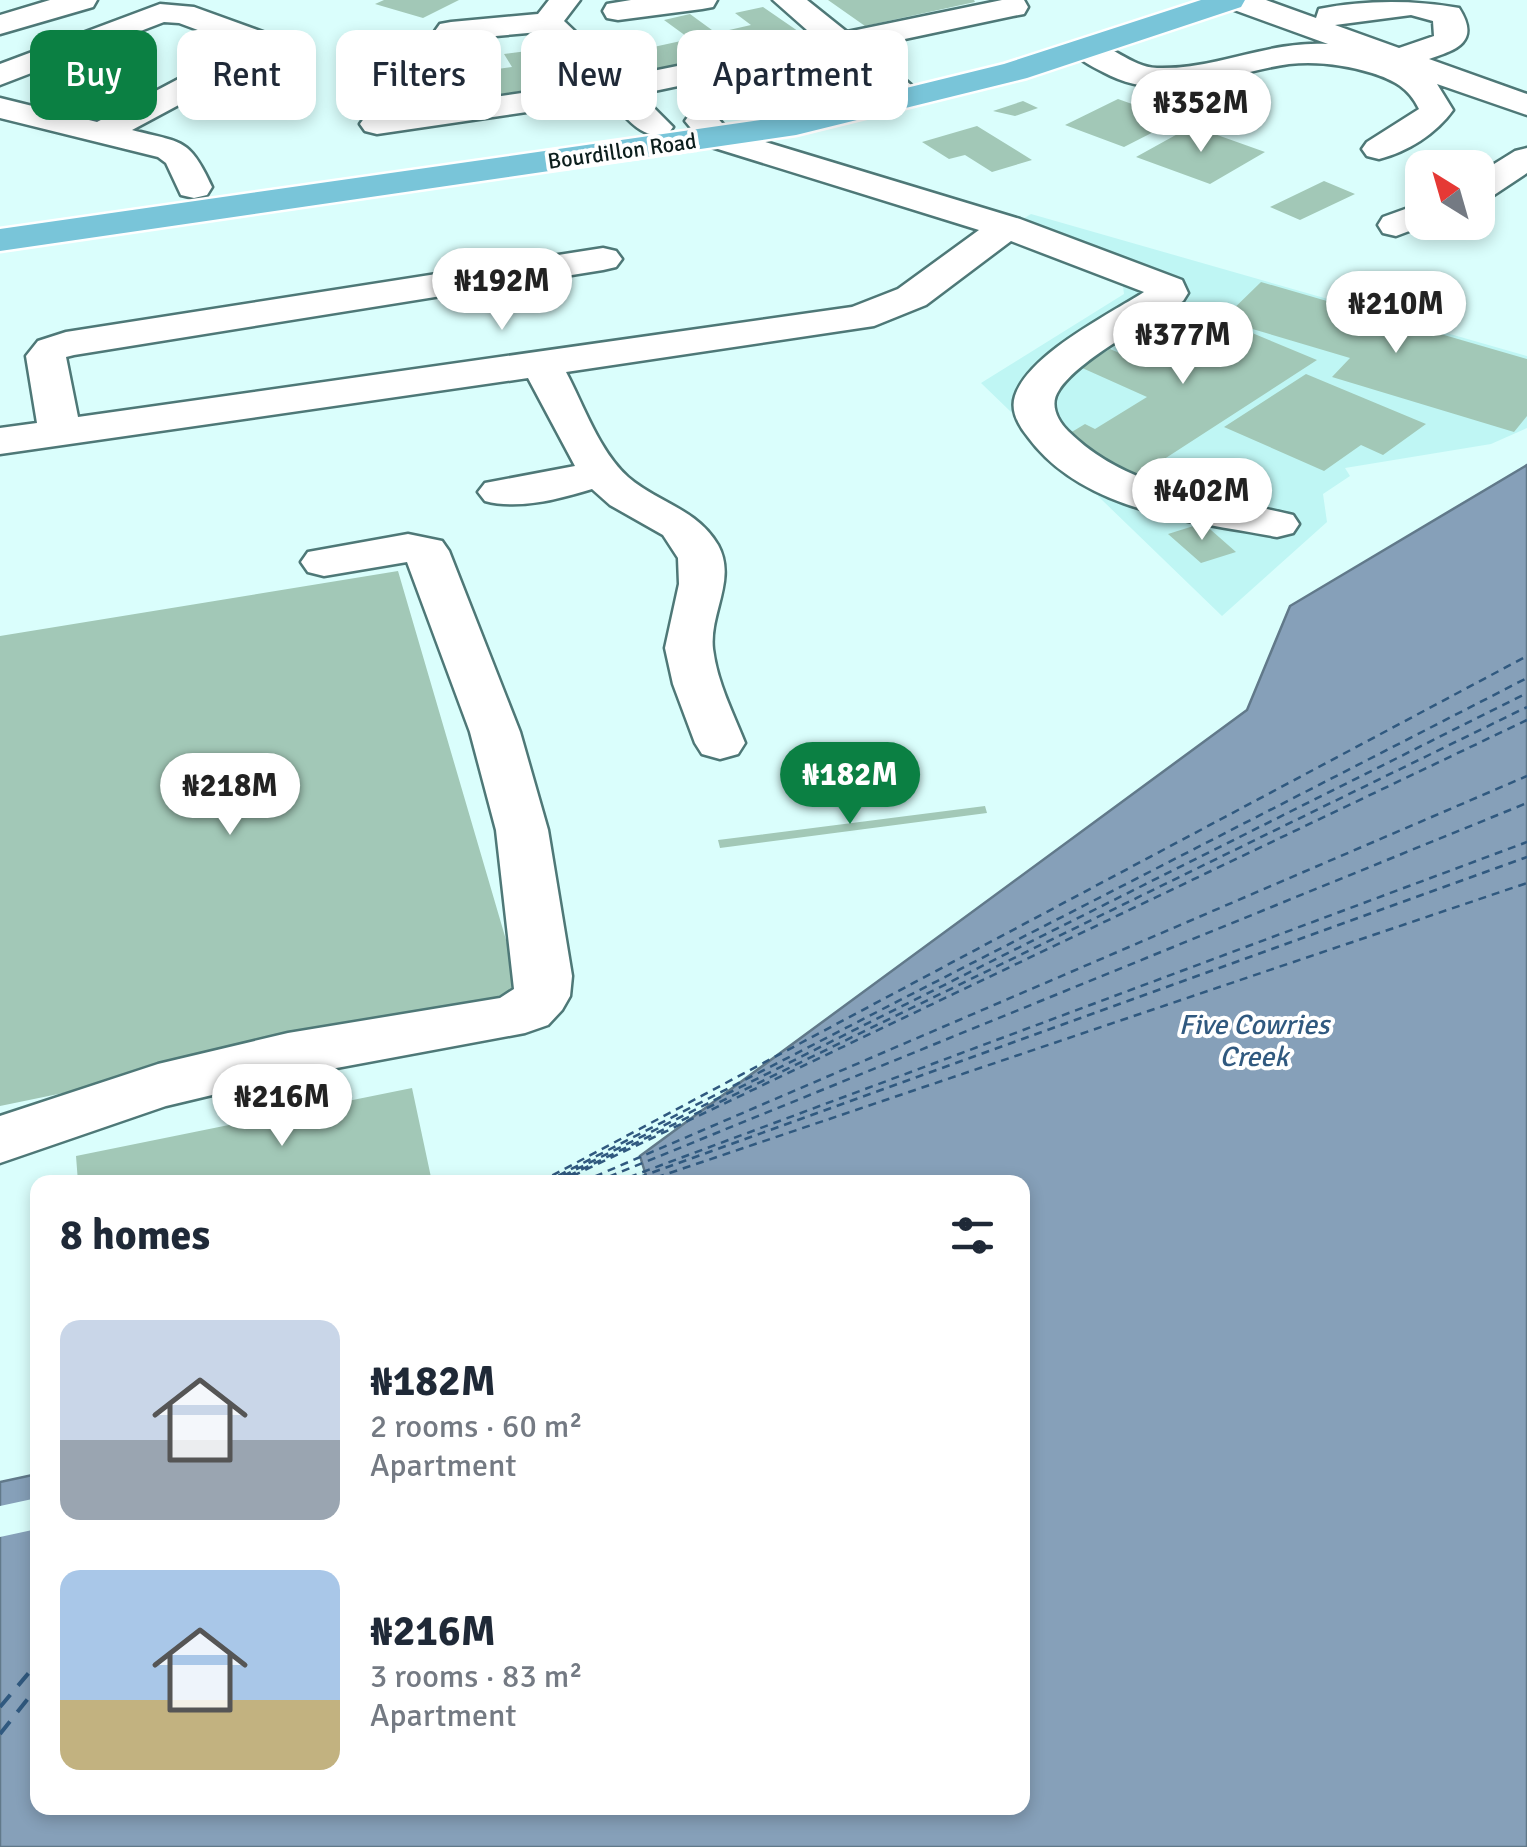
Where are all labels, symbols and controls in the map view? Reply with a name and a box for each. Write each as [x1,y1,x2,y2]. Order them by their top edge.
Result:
chip: Buy [30,30,157,120]
chip: Rent [177,30,316,120]
chip: Filters [336,30,501,120]
chip: New [521,30,657,120]
chip: Apartment [677,30,908,120]
pin: ₦352M [1131,70,1271,155]
text: ₦352M [1153,83,1249,122]
street label: Bourdillon Road [546,127,698,175]
north arrow [1405,150,1495,240]
map controls [1405,150,1495,240]
pin: ₦192M [432,248,572,333]
text: ₦192M [454,261,550,300]
pin: ₦210M [1326,271,1466,356]
text: ₦210M [1348,284,1444,323]
pin: ₦377M [1113,302,1253,387]
text: ₦377M [1135,315,1231,354]
pin: ₦402M [1132,458,1272,543]
text: ₦402M [1154,471,1250,510]
pin: ₦182M [780,742,920,827]
pin: ₦218M [160,753,300,838]
text: ₦182M [802,755,898,794]
text: ₦218M [182,766,278,805]
water label: Five Cowries Creek [1179,1008,1332,1074]
pin: ₦216M [212,1064,352,1149]
text: ₦216M [234,1077,330,1116]
icon: filters [945,1208,1000,1263]
text: 8 homes [60,1210,210,1261]
text: ₦182M [370,1356,496,1407]
icon: home [140,1360,260,1480]
text: 2 rooms · 60 m² [370,1407,583,1446]
text: Apartment [370,1446,517,1485]
text: ₦216M [370,1606,496,1657]
icon: home [140,1610,260,1730]
text: 3 rooms · 83 m² [370,1657,583,1696]
text: Apartment [370,1696,517,1735]

